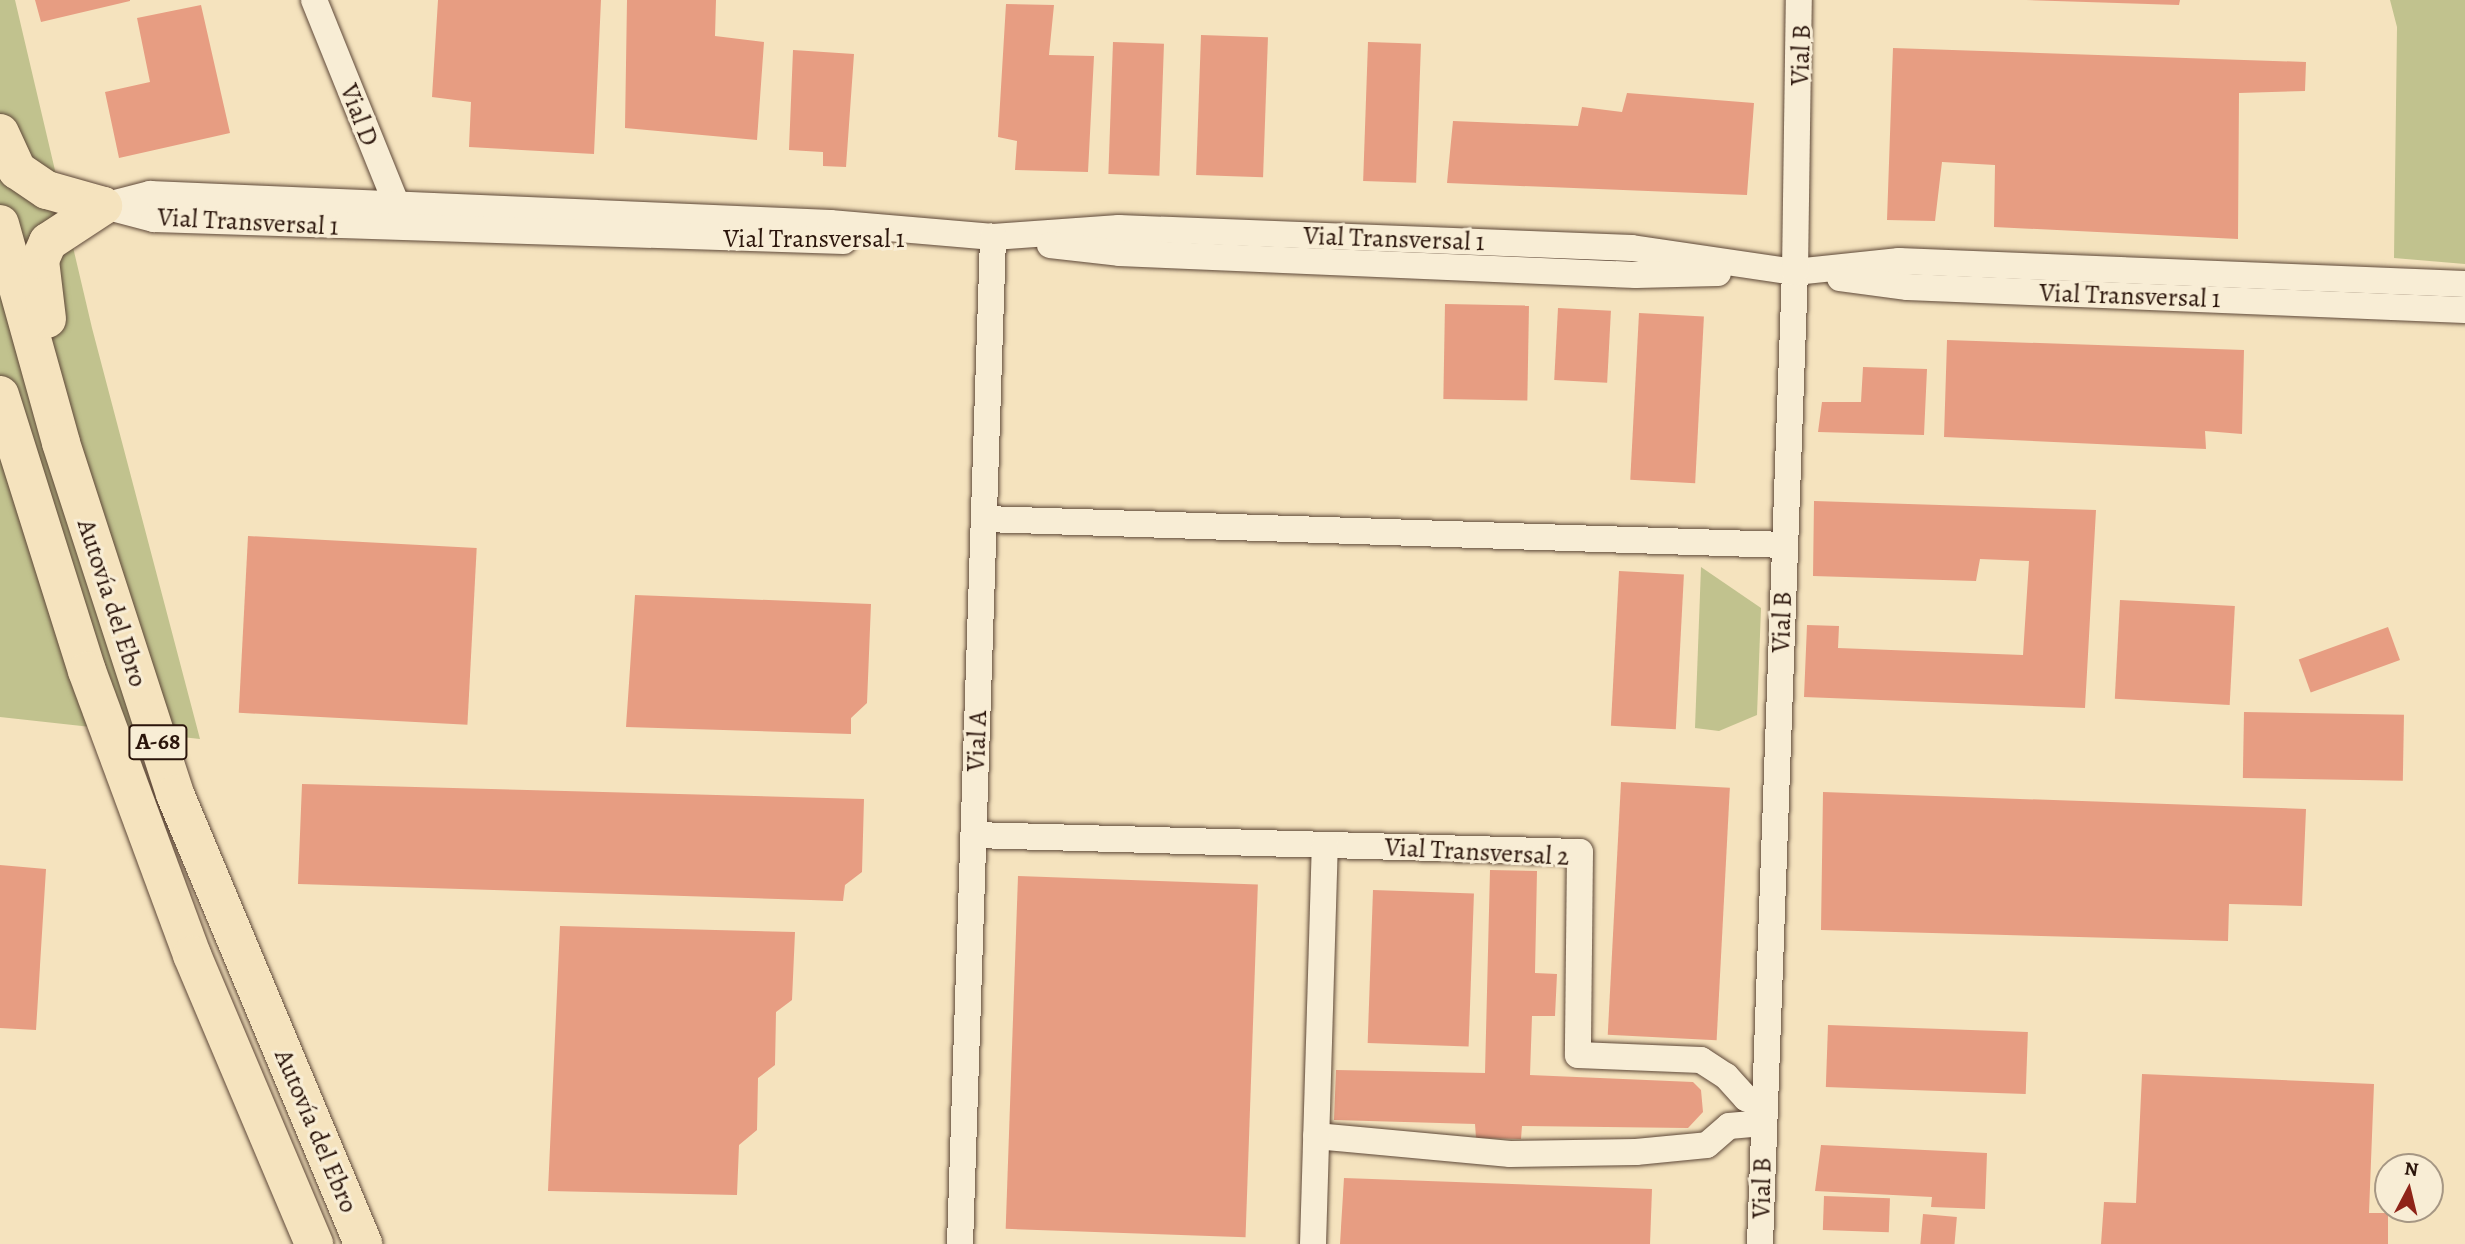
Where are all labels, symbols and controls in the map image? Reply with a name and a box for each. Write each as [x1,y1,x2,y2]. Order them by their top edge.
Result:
street label: Vial B [1784,24,1818,86]
street label: Vial D [333,80,385,150]
street label: Vial Transversal 1 [157,202,339,242]
street label: Vial Transversal 1 [1303,220,1485,258]
street label: Vial Transversal 1 [723,223,905,255]
street label: Vial Transversal 1 [2039,277,2221,315]
street label: Autovía del Ebro [70,515,154,691]
street label: Vial B [1765,591,1799,653]
street label: Vial A [960,710,994,772]
road number: A-68 [128,722,188,762]
street label: Vial Transversal 2 [1384,832,1570,872]
street label: Autovía del Ebro [268,1045,364,1217]
north arrow [2374,1153,2444,1223]
text: N [2403,1155,2420,1183]
street label: Vial B [1746,1157,1778,1219]

